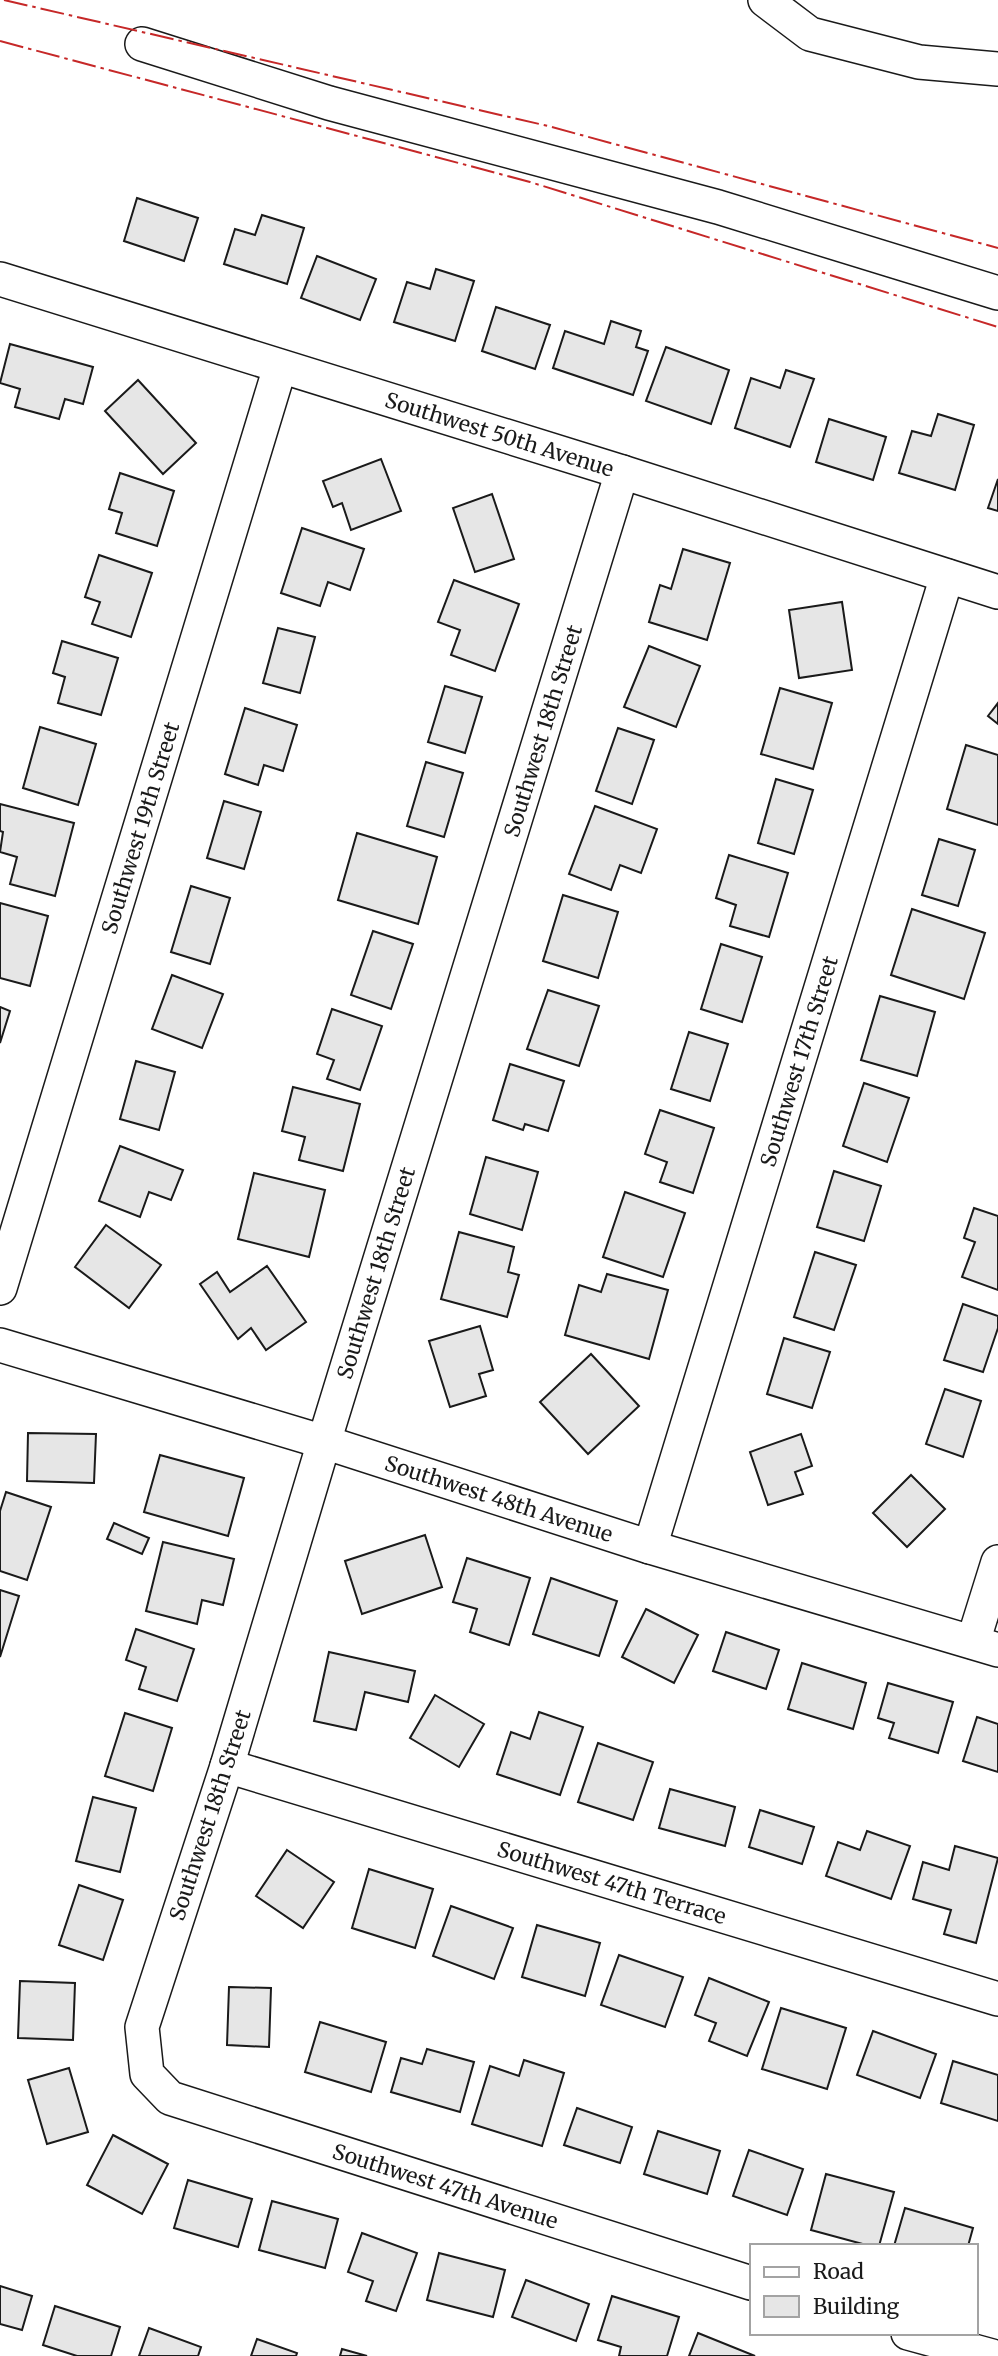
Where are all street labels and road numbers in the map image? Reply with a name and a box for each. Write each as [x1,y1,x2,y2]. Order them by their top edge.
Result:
street label: Southwest 50th Avenue [382,386,617,482]
street label: Southwest 18th Street [498,622,588,840]
street label: Southwest 19th Street [95,719,185,937]
street label: Southwest 17th Street [754,953,843,1170]
street label: Southwest 18th Street [331,1164,421,1382]
street label: Southwest 48th Avenue [382,1449,616,1548]
street label: Southwest 18th Street [163,1706,257,1924]
street label: Southwest 47th Terrace [494,1835,730,1930]
street label: Southwest 47th Avenue [329,2137,561,2234]

